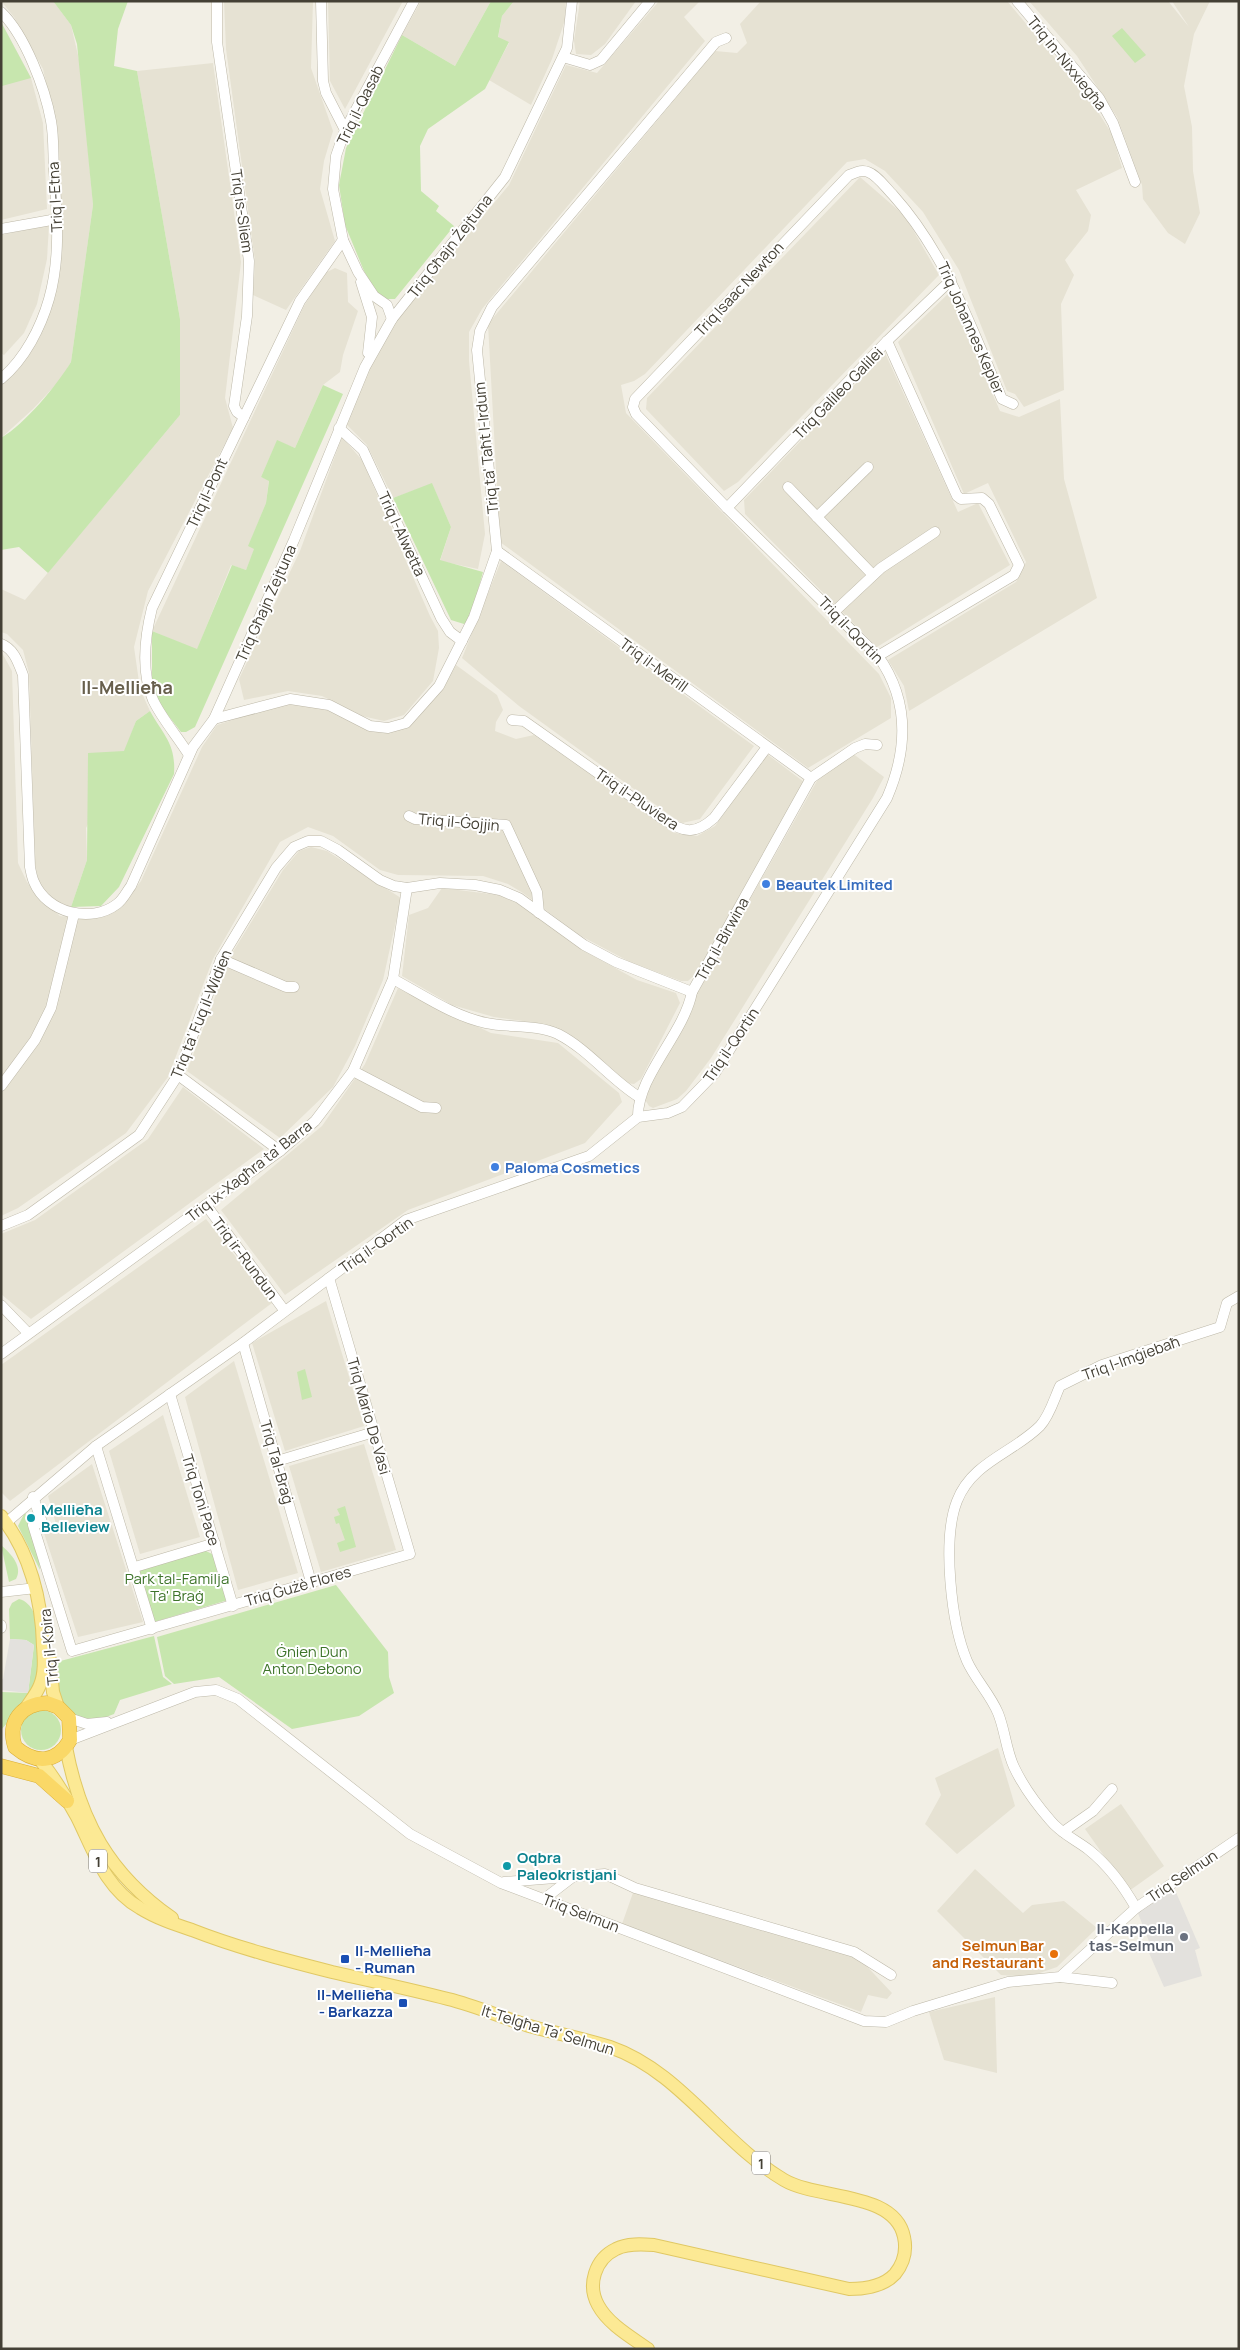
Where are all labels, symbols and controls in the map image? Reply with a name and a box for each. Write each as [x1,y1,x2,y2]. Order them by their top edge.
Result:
street label: Triq in-Nixxiegħa [1022,11,1112,115]
street label: Triq il-Qasab [332,61,388,149]
street label: Triq l-Etna [43,161,67,233]
street label: Triq is-Sliem [226,168,258,254]
street label: Triq Għajn Żejtuna [403,190,497,302]
street label: Triq Isaac Newton [690,237,788,341]
street label: Triq Johannes Kepler [932,258,1010,398]
street label: Triq Galileo Galilei [789,342,887,444]
street label: Triq ta' Taħt l-Irdum [469,381,503,515]
street label: Triq il-Pont [182,455,232,531]
street label: Triq l-Alwetta [373,488,431,580]
street label: Triq Għajn Żejtuna [231,541,301,665]
street label: Triq il-Qortin [814,592,888,668]
street label: Triq il-Merill [616,633,692,697]
district label: Il-Mellieħa [81,675,173,699]
street label: Triq il-Pluviera [591,763,683,835]
street label: Triq il-Ġojjin [417,808,501,836]
place label: Beautek Limited [776,874,893,895]
marker: Beautek Limited [760,878,772,890]
street label: Triq il-Birwina [690,893,754,985]
street label: Triq ta' Fuq il-Widien [166,946,236,1082]
street label: Triq il-Qortin [698,1003,764,1086]
street label: Triq ix-Xagħra ta' Barra [182,1115,316,1227]
place label: Paloma Cosmetics [505,1157,640,1178]
marker: Paloma Cosmetics [489,1161,501,1173]
street label: Triq ir-Rundun [207,1212,283,1304]
street label: Triq il-Qortin [335,1212,417,1278]
street label: Triq l-Imġiebaħ [1079,1331,1183,1385]
street label: Triq Mario De Vasi [342,1355,396,1477]
street label: Triq Tal-Braġ [255,1418,299,1506]
street label: Triq Toni Pace [177,1452,225,1549]
place label: Mellieħa Belleview [41,1499,110,1537]
marker: Mellieħa Belleview [25,1512,37,1524]
street label: Triq Ġużè Flores [242,1561,354,1611]
park label: Park tal-Familja Ta' Braġ [125,1568,229,1606]
street label: Triq il-Kbira [35,1608,63,1686]
park label: Ġnien Dun Anton Debono [262,1641,362,1679]
street label: Triq Selmun [1143,1845,1222,1907]
place label: Oqbra Paleokristjani [517,1847,617,1885]
road number: 1 [89,1850,107,1872]
marker: Oqbra Paleokristjani [501,1860,513,1872]
street label: Triq Selmun [539,1889,623,1937]
place label: Il-Kappella tas-Selmun [1089,1918,1174,1956]
marker: Il-Kappella tas-Selmun [1178,1931,1190,1943]
place label: Selmun Bar and Restaurant [932,1935,1044,1973]
place label: Il-Mellieħa - Ruman [355,1940,431,1978]
marker: Selmun Bar and Restaurant [1048,1948,1060,1960]
marker: Il-Mellieħa - Ruman [339,1953,351,1965]
place label: Il-Mellieħa - Barkazza [317,1984,393,2022]
marker: Il-Mellieħa - Barkazza [397,1997,409,2009]
street label: It-Telgħa Ta' Selmun [479,2000,617,2060]
road number: 1 [752,2152,770,2174]

